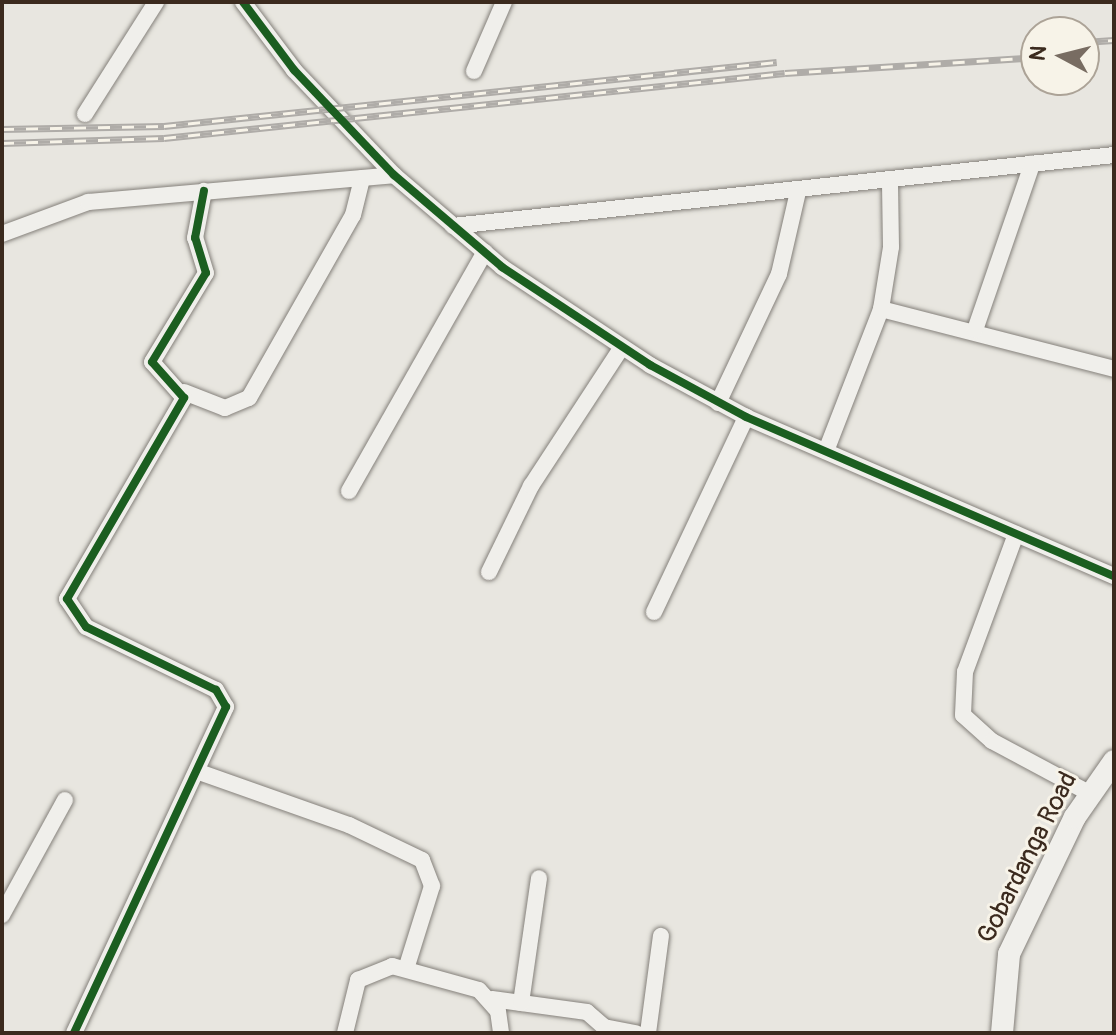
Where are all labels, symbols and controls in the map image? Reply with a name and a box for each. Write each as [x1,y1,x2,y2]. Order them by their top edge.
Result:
north arrow [1020,16,1100,96]
text: N [1023,44,1053,62]
street label: Gobardanga Road [971,767,1085,949]

